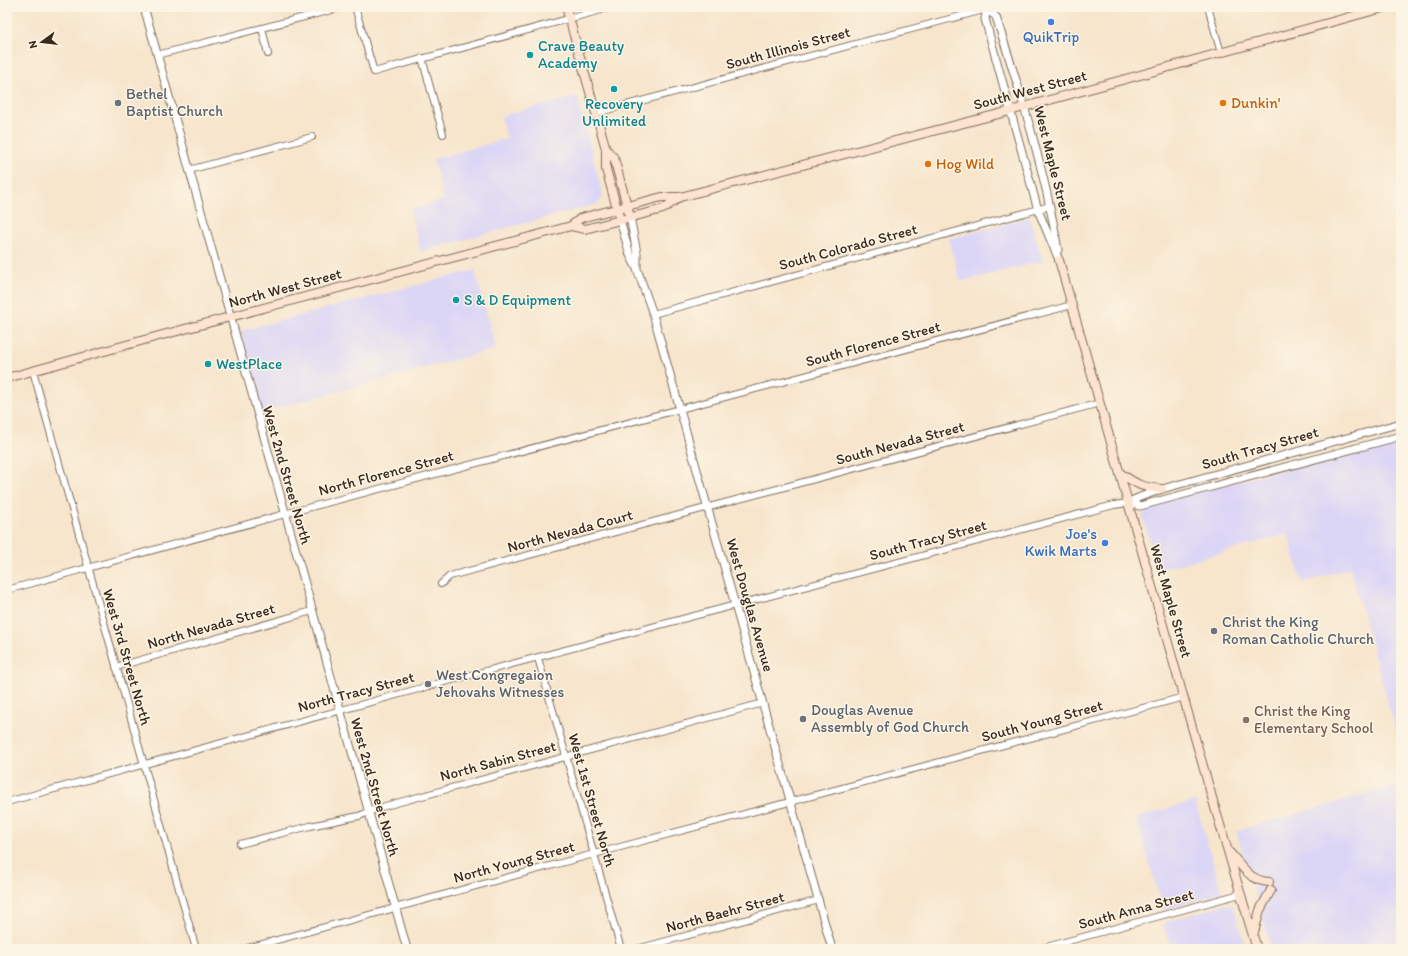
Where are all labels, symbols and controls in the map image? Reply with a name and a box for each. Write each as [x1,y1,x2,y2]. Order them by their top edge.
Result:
marker: QuikTrip [1046,17,1056,27]
north arrow [22,22,62,62]
street label: South Illinois Street [724,23,853,73]
place label: QuikTrip [1023,28,1079,46]
place label: Crave Beauty Academy [538,37,624,72]
text: N [26,39,40,50]
marker: Crave Beauty Academy [525,50,535,60]
street label: South West Street [971,66,1089,114]
marker: Recovery Unlimited [609,84,619,94]
place label: Bethel Baptist Church [126,85,223,120]
place label: Dunkin' [1231,94,1281,112]
place label: Recovery Unlimited [582,95,646,130]
marker: Bethel Baptist Church [113,98,123,108]
marker: Dunkin' [1218,98,1228,108]
street label: West Maple Street [1030,104,1076,222]
place label: Hog Wild [936,155,994,173]
marker: Hog Wild [923,159,933,169]
street label: South Colorado Street [777,220,919,274]
street label: North West Street [227,264,344,312]
place label: S & D Equipment [464,291,572,309]
marker: S & D Equipment [451,295,461,305]
street label: South Florence Street [804,317,943,371]
place label: WestPlace [216,355,282,373]
marker: WestPlace [203,359,213,369]
street label: West 2nd Street North [259,404,315,546]
street label: South Nevada Street [834,417,966,469]
street label: South Tracy Street [1200,423,1321,473]
street label: North Florence Street [316,446,456,500]
street label: North Nevada Court [505,506,635,556]
street label: South Tracy Street [867,516,989,564]
place label: Joe's Kwik Marts [1025,525,1097,560]
street label: West Douglas Avenue [722,536,778,674]
marker: Joe's Kwik Marts [1100,538,1110,548]
street label: West Maple Street [1146,542,1196,660]
street label: West 3rd Street North [99,587,155,727]
street label: North Nevada Street [145,599,277,653]
place label: Christ the King Roman Catholic Church [1222,613,1374,648]
marker: Christ the King Roman Catholic Church [1209,626,1219,636]
place label: West Congregaion Jehovahs Witnesses [436,666,564,701]
street label: North Tracy Street [296,668,417,716]
marker: West Congregaion Jehovahs Witnesses [423,679,433,689]
street label: South Young Street [979,696,1105,746]
place label: Douglas Avenue Assembly of God Church [811,701,969,736]
place label: Christ the King Elementary School [1254,702,1374,737]
marker: Douglas Avenue Assembly of God Church [798,714,808,724]
marker: Christ the King Elementary School [1241,715,1251,725]
street label: West 2nd Street North [347,716,403,858]
street label: West 1st Street North [564,731,620,869]
street label: North Sabin Street [438,737,558,785]
street label: North Young Street [451,837,577,887]
street label: South Anna Street [1076,885,1196,933]
street label: North Baehr Street [664,887,787,936]

